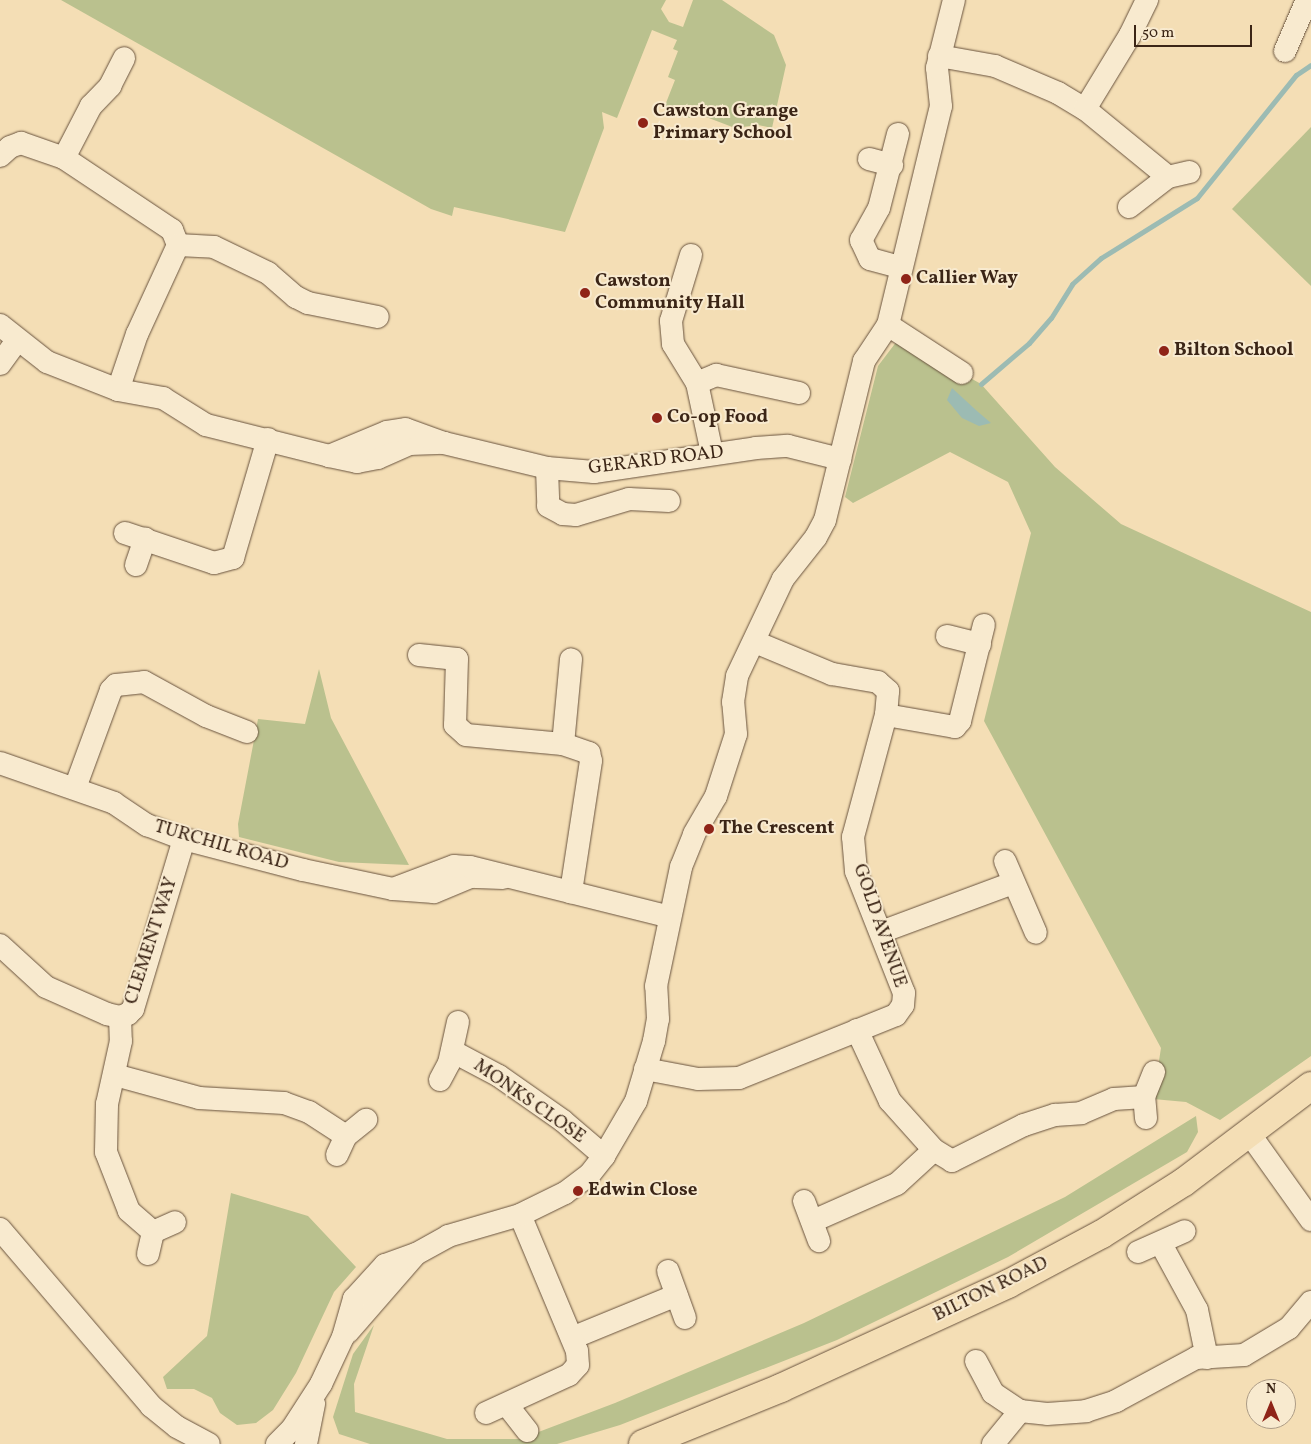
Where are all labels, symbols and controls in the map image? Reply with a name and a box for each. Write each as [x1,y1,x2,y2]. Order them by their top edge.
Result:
scale bar [1136,15,1254,47]
text: 50 m [1142,23,1174,44]
place label: Cawston Grange Primary School [653,101,798,145]
marker: Cawston Grange Primary School [637,117,649,129]
place label: Callier Way [916,268,1018,290]
place label: Cawston Community Hall [595,271,745,315]
marker: Callier Way [900,273,912,285]
marker: Cawston Community Hall [579,287,591,299]
place label: Bilton School [1174,340,1293,362]
marker: Bilton School [1158,345,1170,357]
place label: Co-op Food [667,407,768,429]
marker: Co-op Food [651,412,663,424]
street label: GERARD ROAD [587,441,725,481]
street label: TURCHIL ROAD [151,816,291,876]
place label: The Crescent [719,818,834,840]
marker: The Crescent [703,823,715,835]
street label: GOLD AVENUE [847,861,911,991]
street label: CLEMENT WAY [121,874,183,1008]
street label: MONKS CLOSE [469,1055,589,1149]
place label: Edwin Close [588,1180,697,1202]
marker: Edwin Close [572,1185,584,1197]
street label: BILTON ROAD [930,1252,1052,1328]
north arrow [1246,1379,1296,1429]
text: N [1266,1380,1276,1399]

